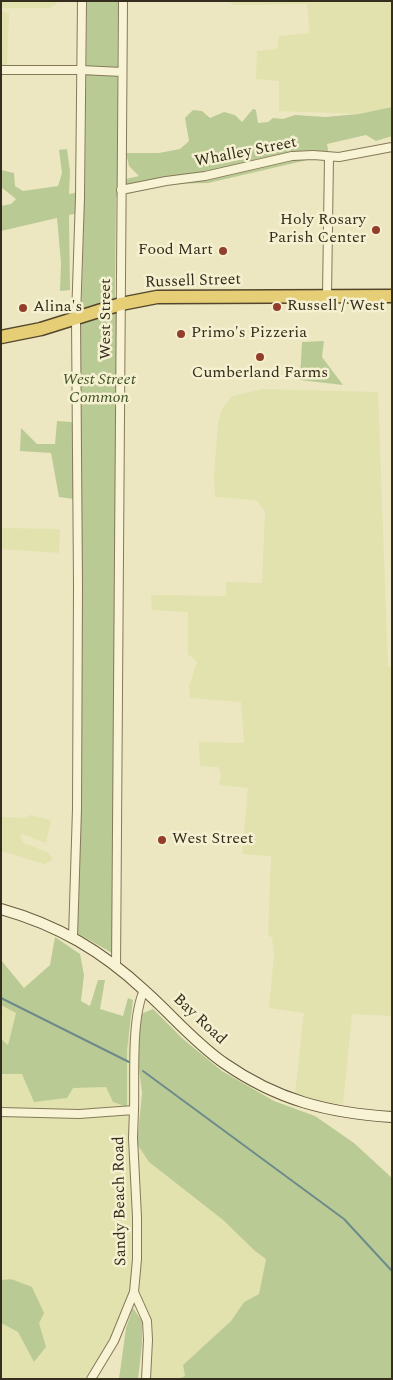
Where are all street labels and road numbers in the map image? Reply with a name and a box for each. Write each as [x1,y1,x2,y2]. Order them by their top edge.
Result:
street label: Whalley Street [193,134,299,172]
street label: Russell Street [145,271,241,293]
street label: West Street [97,278,117,360]
street label: Bay Road [168,990,230,1050]
street label: Sandy Beach Road [110,1136,132,1266]

